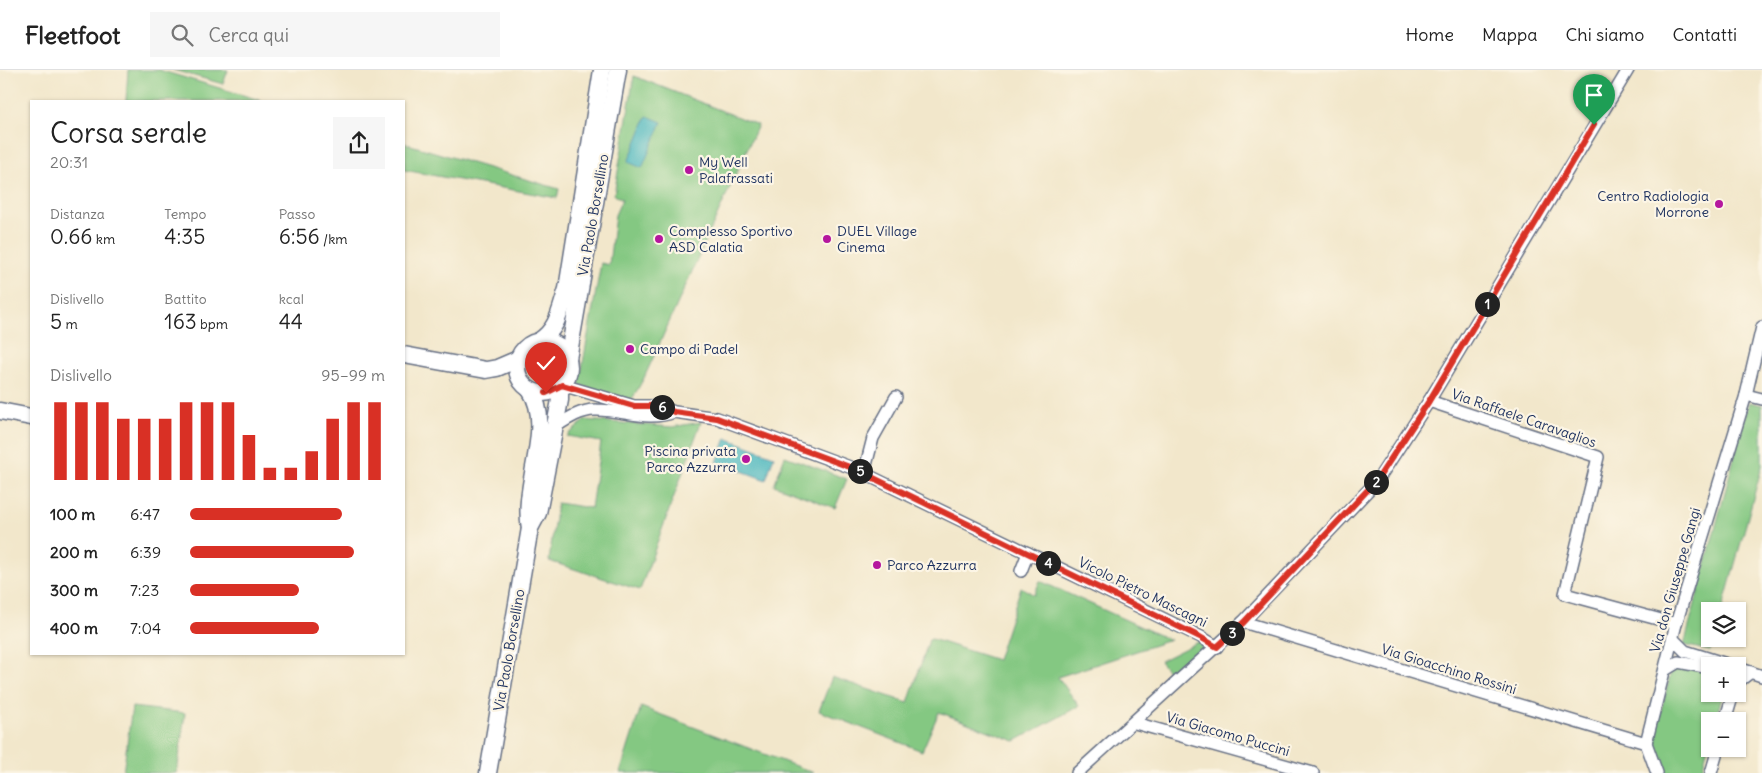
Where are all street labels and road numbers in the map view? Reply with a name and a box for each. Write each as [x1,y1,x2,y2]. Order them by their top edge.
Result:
street label: Via Paolo Borsellino [573,153,613,277]
street label: Via Raffaele Caravaglios [1449,385,1599,451]
street label: Via don Giuseppe Gangi [1646,505,1704,655]
street label: Vicolo Pietro Mascagni [1076,553,1210,631]
street label: Via Paolo Borsellino [489,588,529,712]
street label: Via Gioacchino Rossini [1379,640,1519,698]
street label: Via Giacomo Puccini [1164,708,1292,760]

